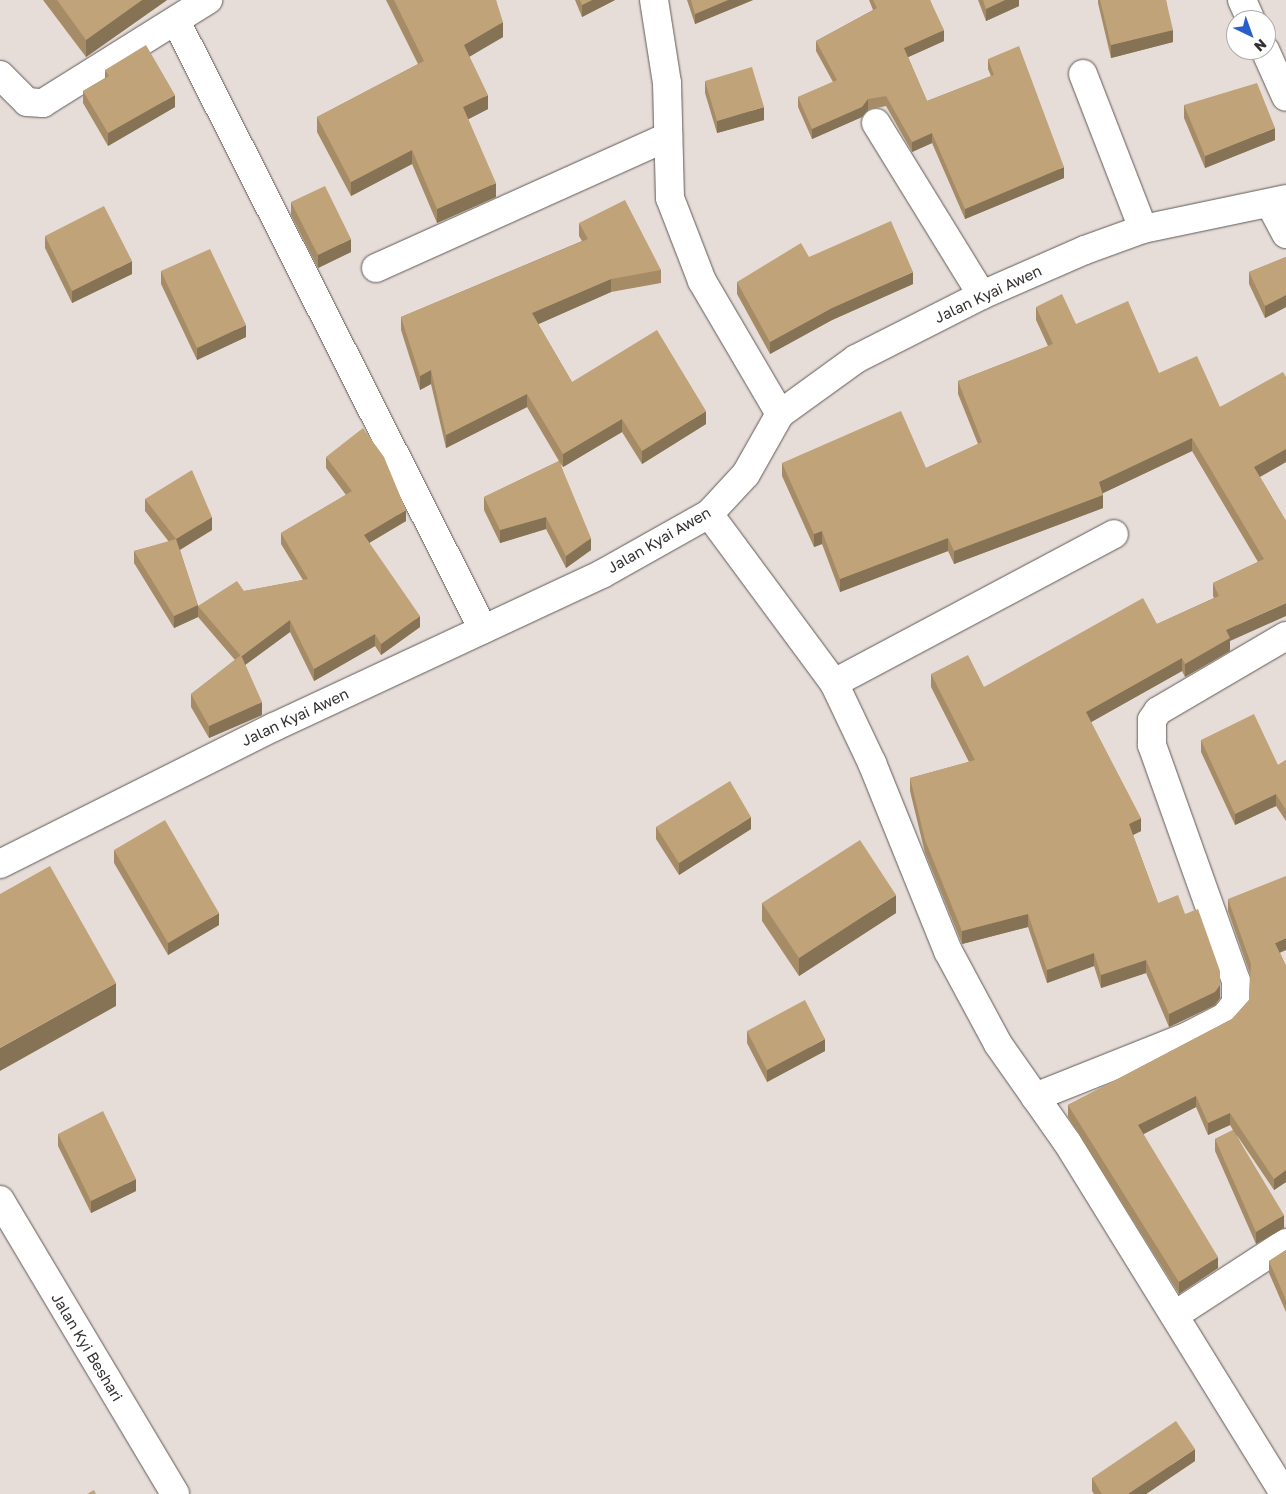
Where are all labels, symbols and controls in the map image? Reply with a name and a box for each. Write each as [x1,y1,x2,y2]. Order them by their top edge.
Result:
north arrow [1226,10,1276,60]
text: N [1251,36,1270,56]
street label: Jalan Kyai Awen [932,261,1044,327]
street label: Jalan Kyai Awen [604,503,714,577]
street label: Jalan Kyai Awen [239,684,351,750]
street label: Jalan Kyi Beshari [48,1290,126,1404]

